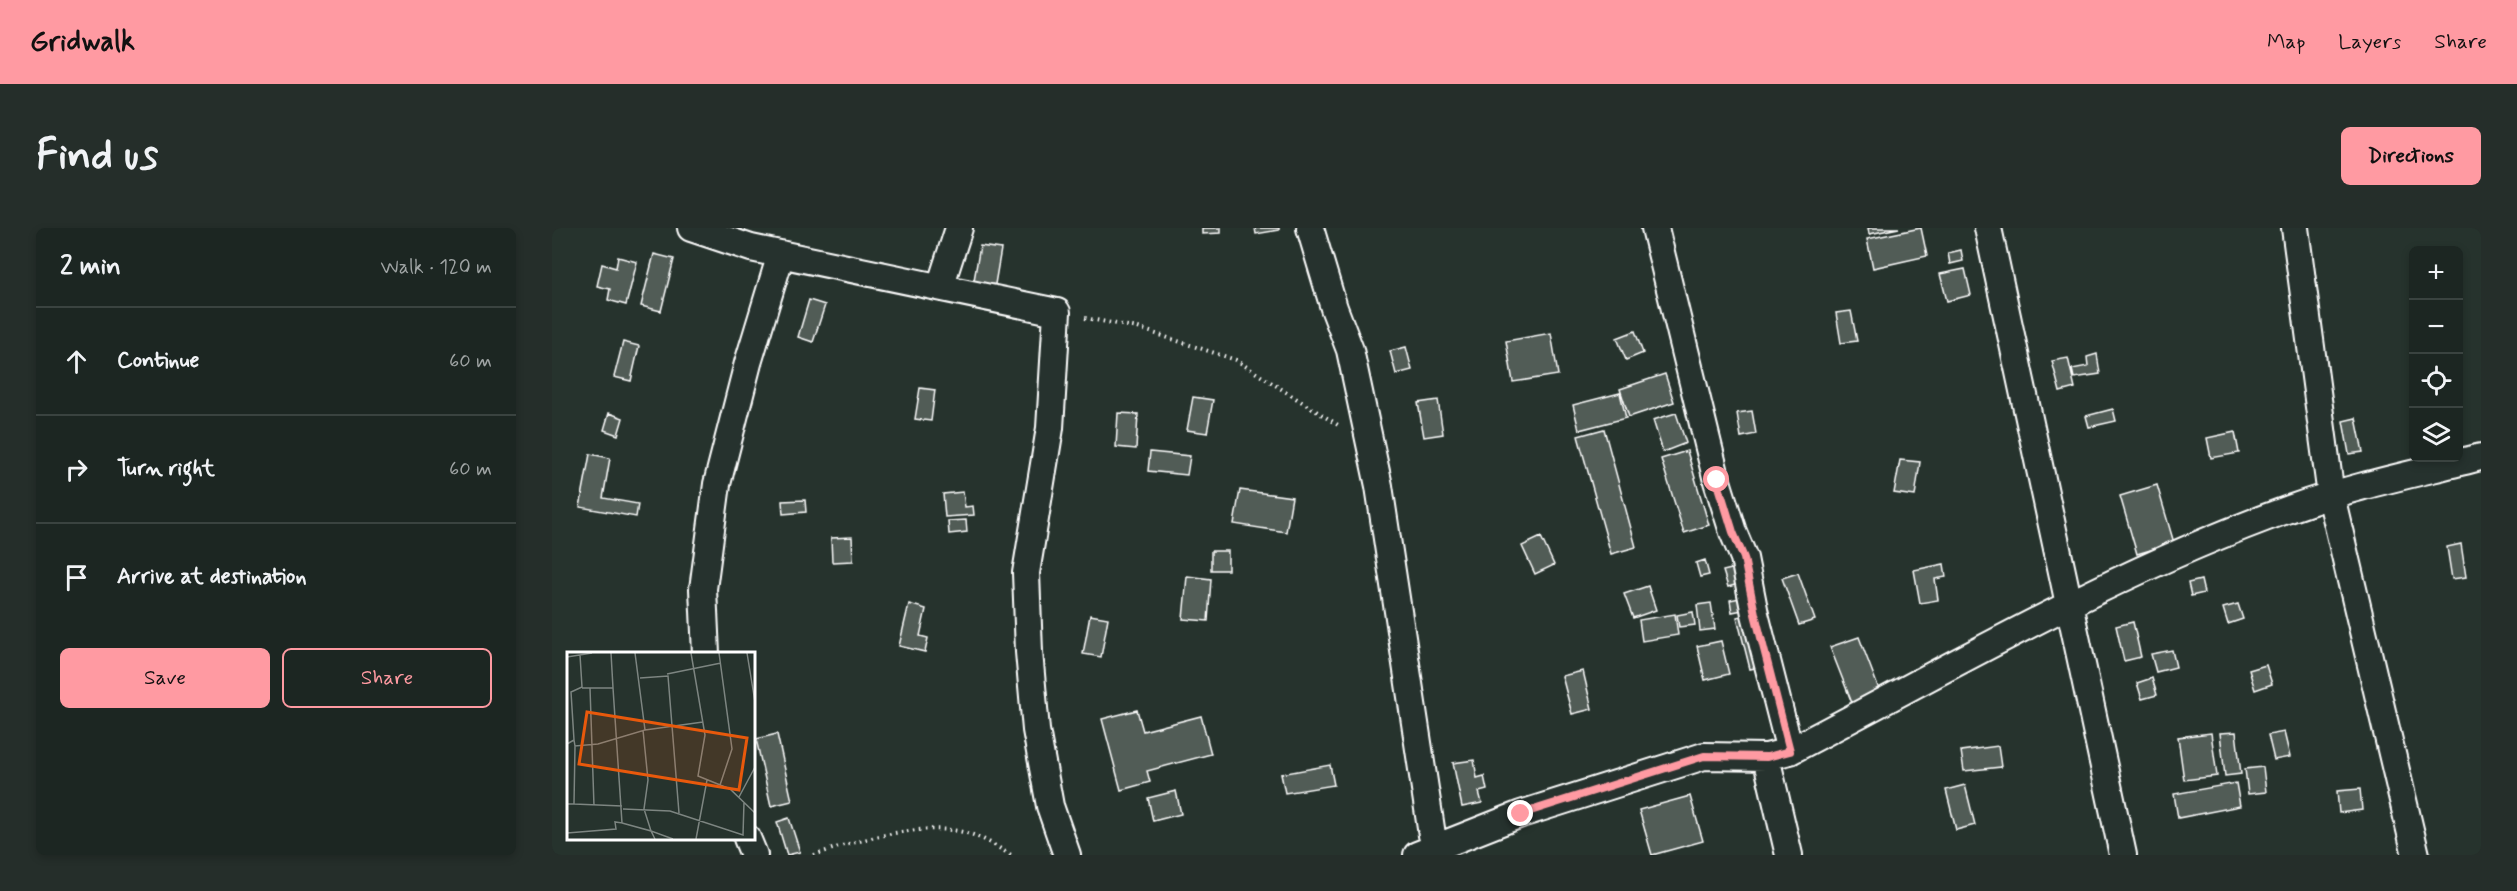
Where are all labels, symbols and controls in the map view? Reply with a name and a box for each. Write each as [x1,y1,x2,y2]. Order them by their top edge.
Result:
text: Gridwalk [30,24,135,61]
text: Map [2267,28,2305,56]
text: Layers [2338,28,2401,56]
text: Share [2434,28,2487,56]
button: Directions [2341,127,2481,185]
text: Find us [36,129,158,184]
map controls [2409,246,2463,462]
button: + [2409,246,2463,300]
text: 2 min [60,250,121,284]
text: Walk · 120 m [381,254,492,281]
button: − [2409,300,2463,354]
icon: ahead [60,345,93,378]
text: Continue [117,347,199,375]
text: 60 m [449,348,492,375]
button: locate [2409,354,2463,408]
button: layers [2409,408,2463,462]
icon: right [60,453,93,486]
text: Turn right [117,455,215,483]
text: 60 m [449,456,492,483]
route start [1703,466,1729,492]
icon: arrive [60,561,93,594]
text: Arrive at destination [117,563,307,591]
button: Save [60,648,270,708]
button: Share [282,648,492,708]
inset map [567,652,754,840]
route end [1507,800,1533,826]

